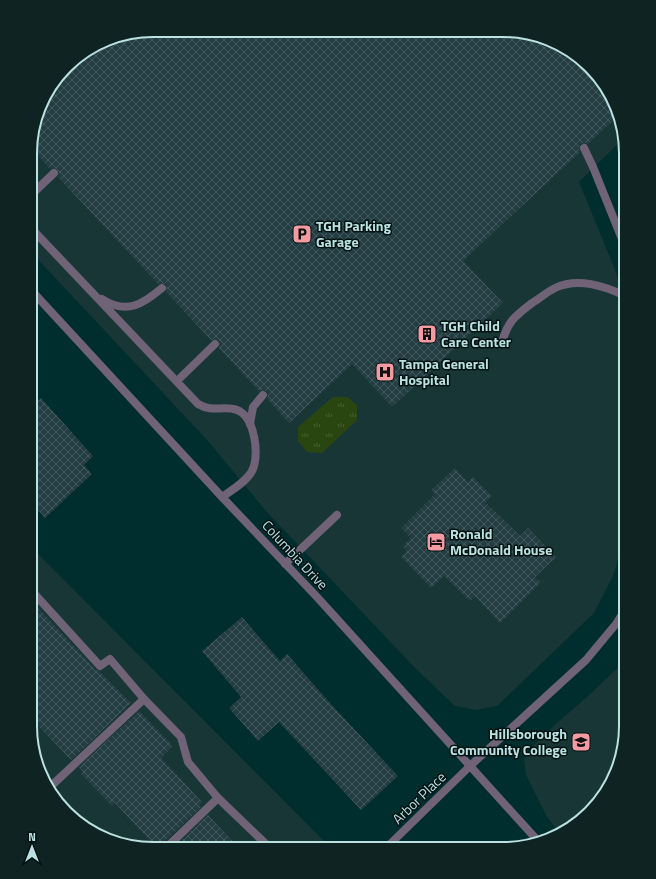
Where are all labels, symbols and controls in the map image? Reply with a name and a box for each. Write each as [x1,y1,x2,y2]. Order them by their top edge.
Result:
place label: TGH Parking Garage [316,215,391,252]
parking icon: TGH Parking Garage [291,223,313,245]
place label: TGH Child Care Center [441,315,511,352]
building icon: TGH Child Care Center [416,323,438,345]
place label: Tampa General Hospital [399,353,489,390]
hospital icon: Tampa General Hospital [374,361,396,383]
street label: Columbia Drive [258,515,333,594]
place label: Ronald McDonald House [450,523,552,560]
hotel icon: Ronald McDonald House [425,531,447,553]
place label: Hillsborough Community College [450,723,567,760]
school or university icon: Hillsborough Community College [570,731,592,753]
street label: Arbor Place [387,767,450,829]
north arrow [12,827,52,867]
text: N [28,829,36,845]

